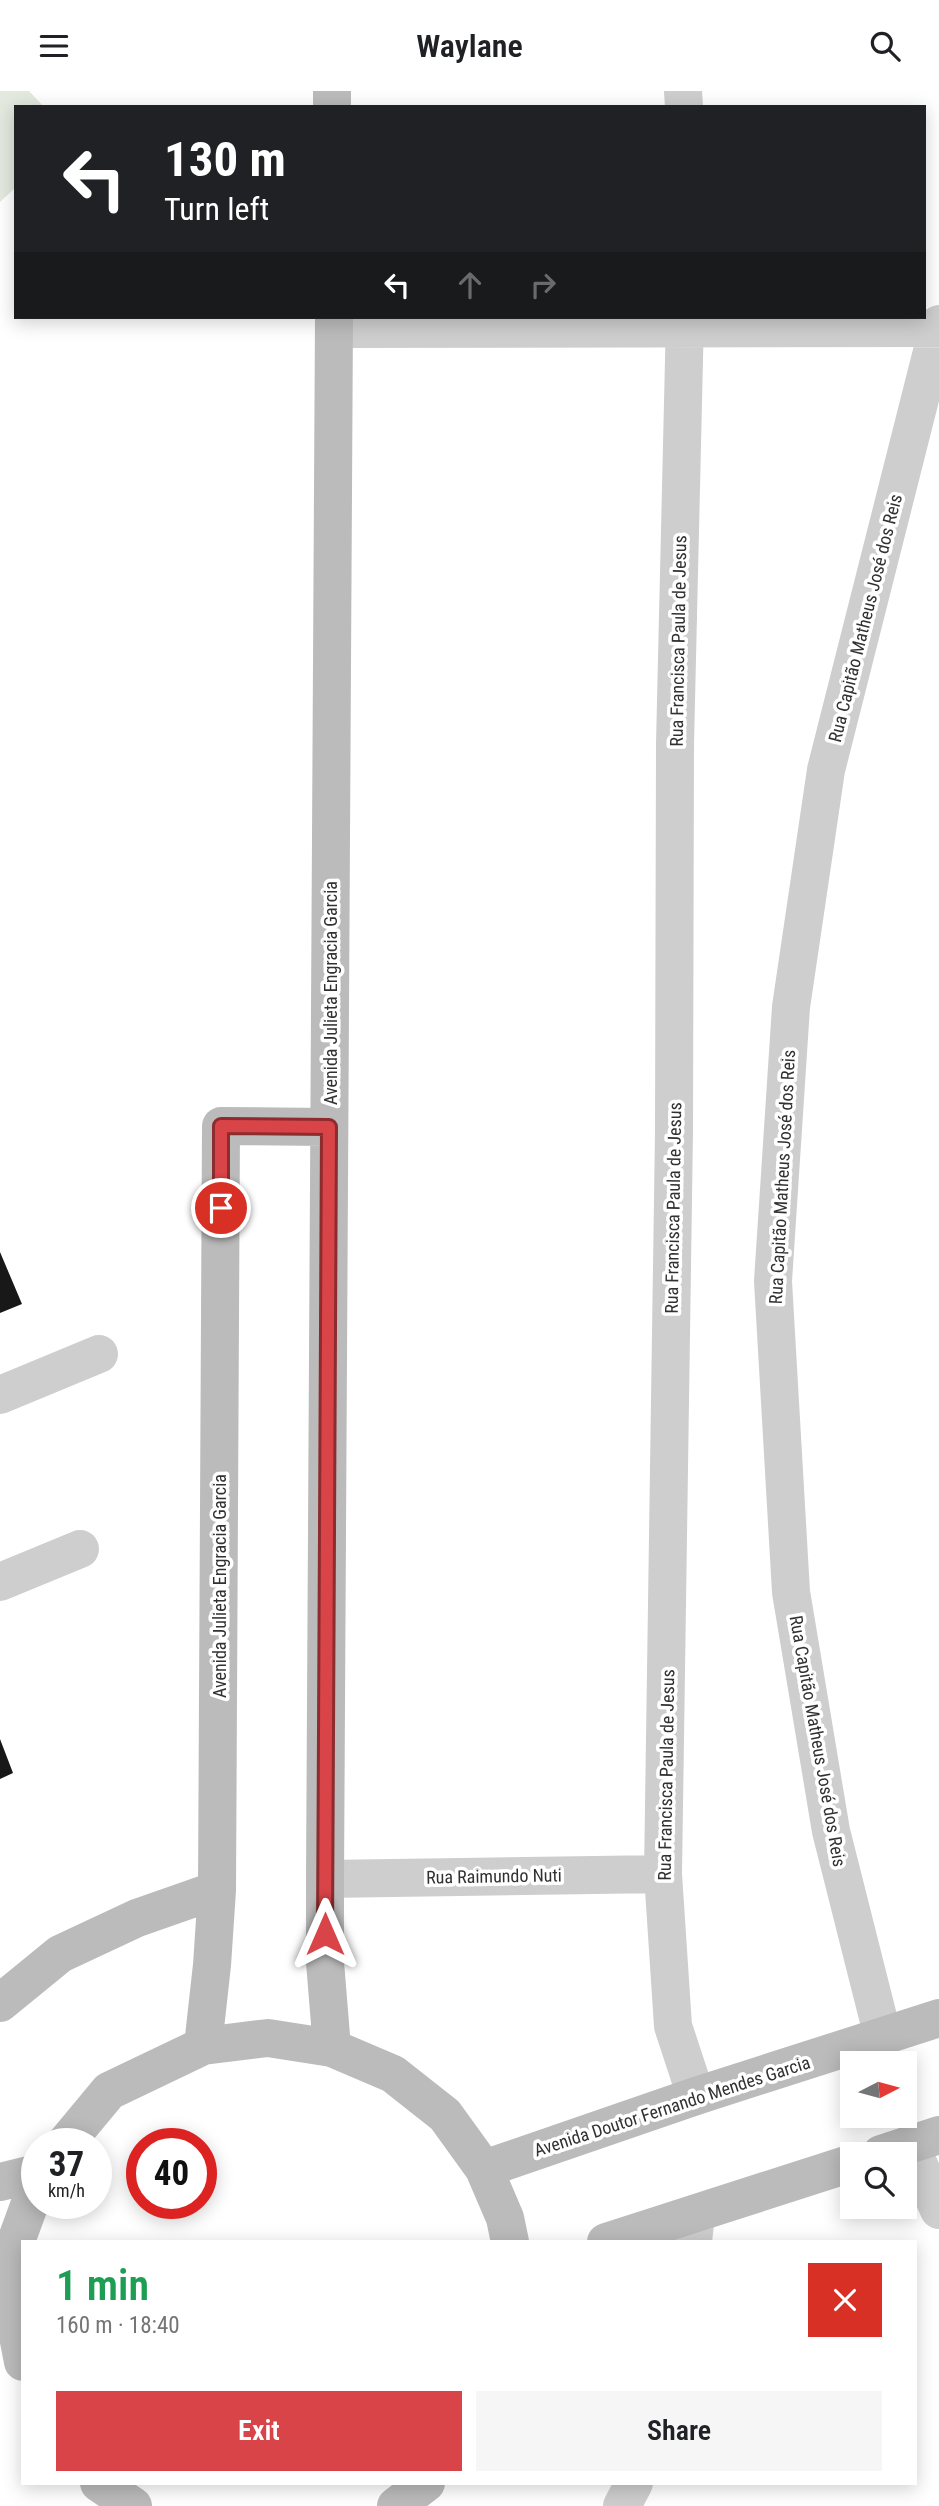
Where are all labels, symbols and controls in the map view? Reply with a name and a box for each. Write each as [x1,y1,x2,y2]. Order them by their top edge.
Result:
icon: menu [35,27,73,65]
text: Waylane [416,27,523,65]
icon: search [866,27,904,65]
text: 130 m [164,131,286,188]
icon: left [49,133,140,224]
text: Turn left [164,190,269,228]
icon: left [378,266,416,304]
icon: ahead [451,266,489,304]
icon: right [524,266,562,304]
street label: Rua Capitão Matheus José dos Reis [824,492,906,744]
street label: Rua Francisca Paula de Jesus [666,535,690,747]
street label: Avenida Julieta Engracia Garcia [320,881,341,1105]
street label: Rua Capitão Matheus José dos Reis [765,1049,799,1305]
street label: Rua Francisca Paula de Jesus [661,1102,685,1314]
pin [191,1178,251,1238]
icon: arrive [202,1189,240,1227]
street label: Avenida Julieta Engracia Garcia [209,1474,230,1698]
street label: Rua Capitão Matheus José dos Reis [786,1614,850,1868]
street label: Rua Francisca Paula de Jesus [654,1669,678,1881]
street label: Rua Raimundo Nuti [426,1864,562,1888]
position arrow [288,1897,362,1971]
street label: Avenida Doutor Fernando Mendes Garcia [531,2051,813,2161]
north arrow [840,2051,917,2128]
map controls [840,2051,917,2219]
speed limit sign: 40 [126,2128,217,2219]
button: search [840,2142,917,2219]
text: 37 [49,2144,84,2185]
text: km/h [48,2180,85,2201]
text: 1 min [56,2261,149,2310]
button: close [808,2263,882,2337]
text: 160 m · 18:40 [56,2312,180,2339]
button: Exit [56,2391,462,2471]
button: Share [476,2391,882,2471]

